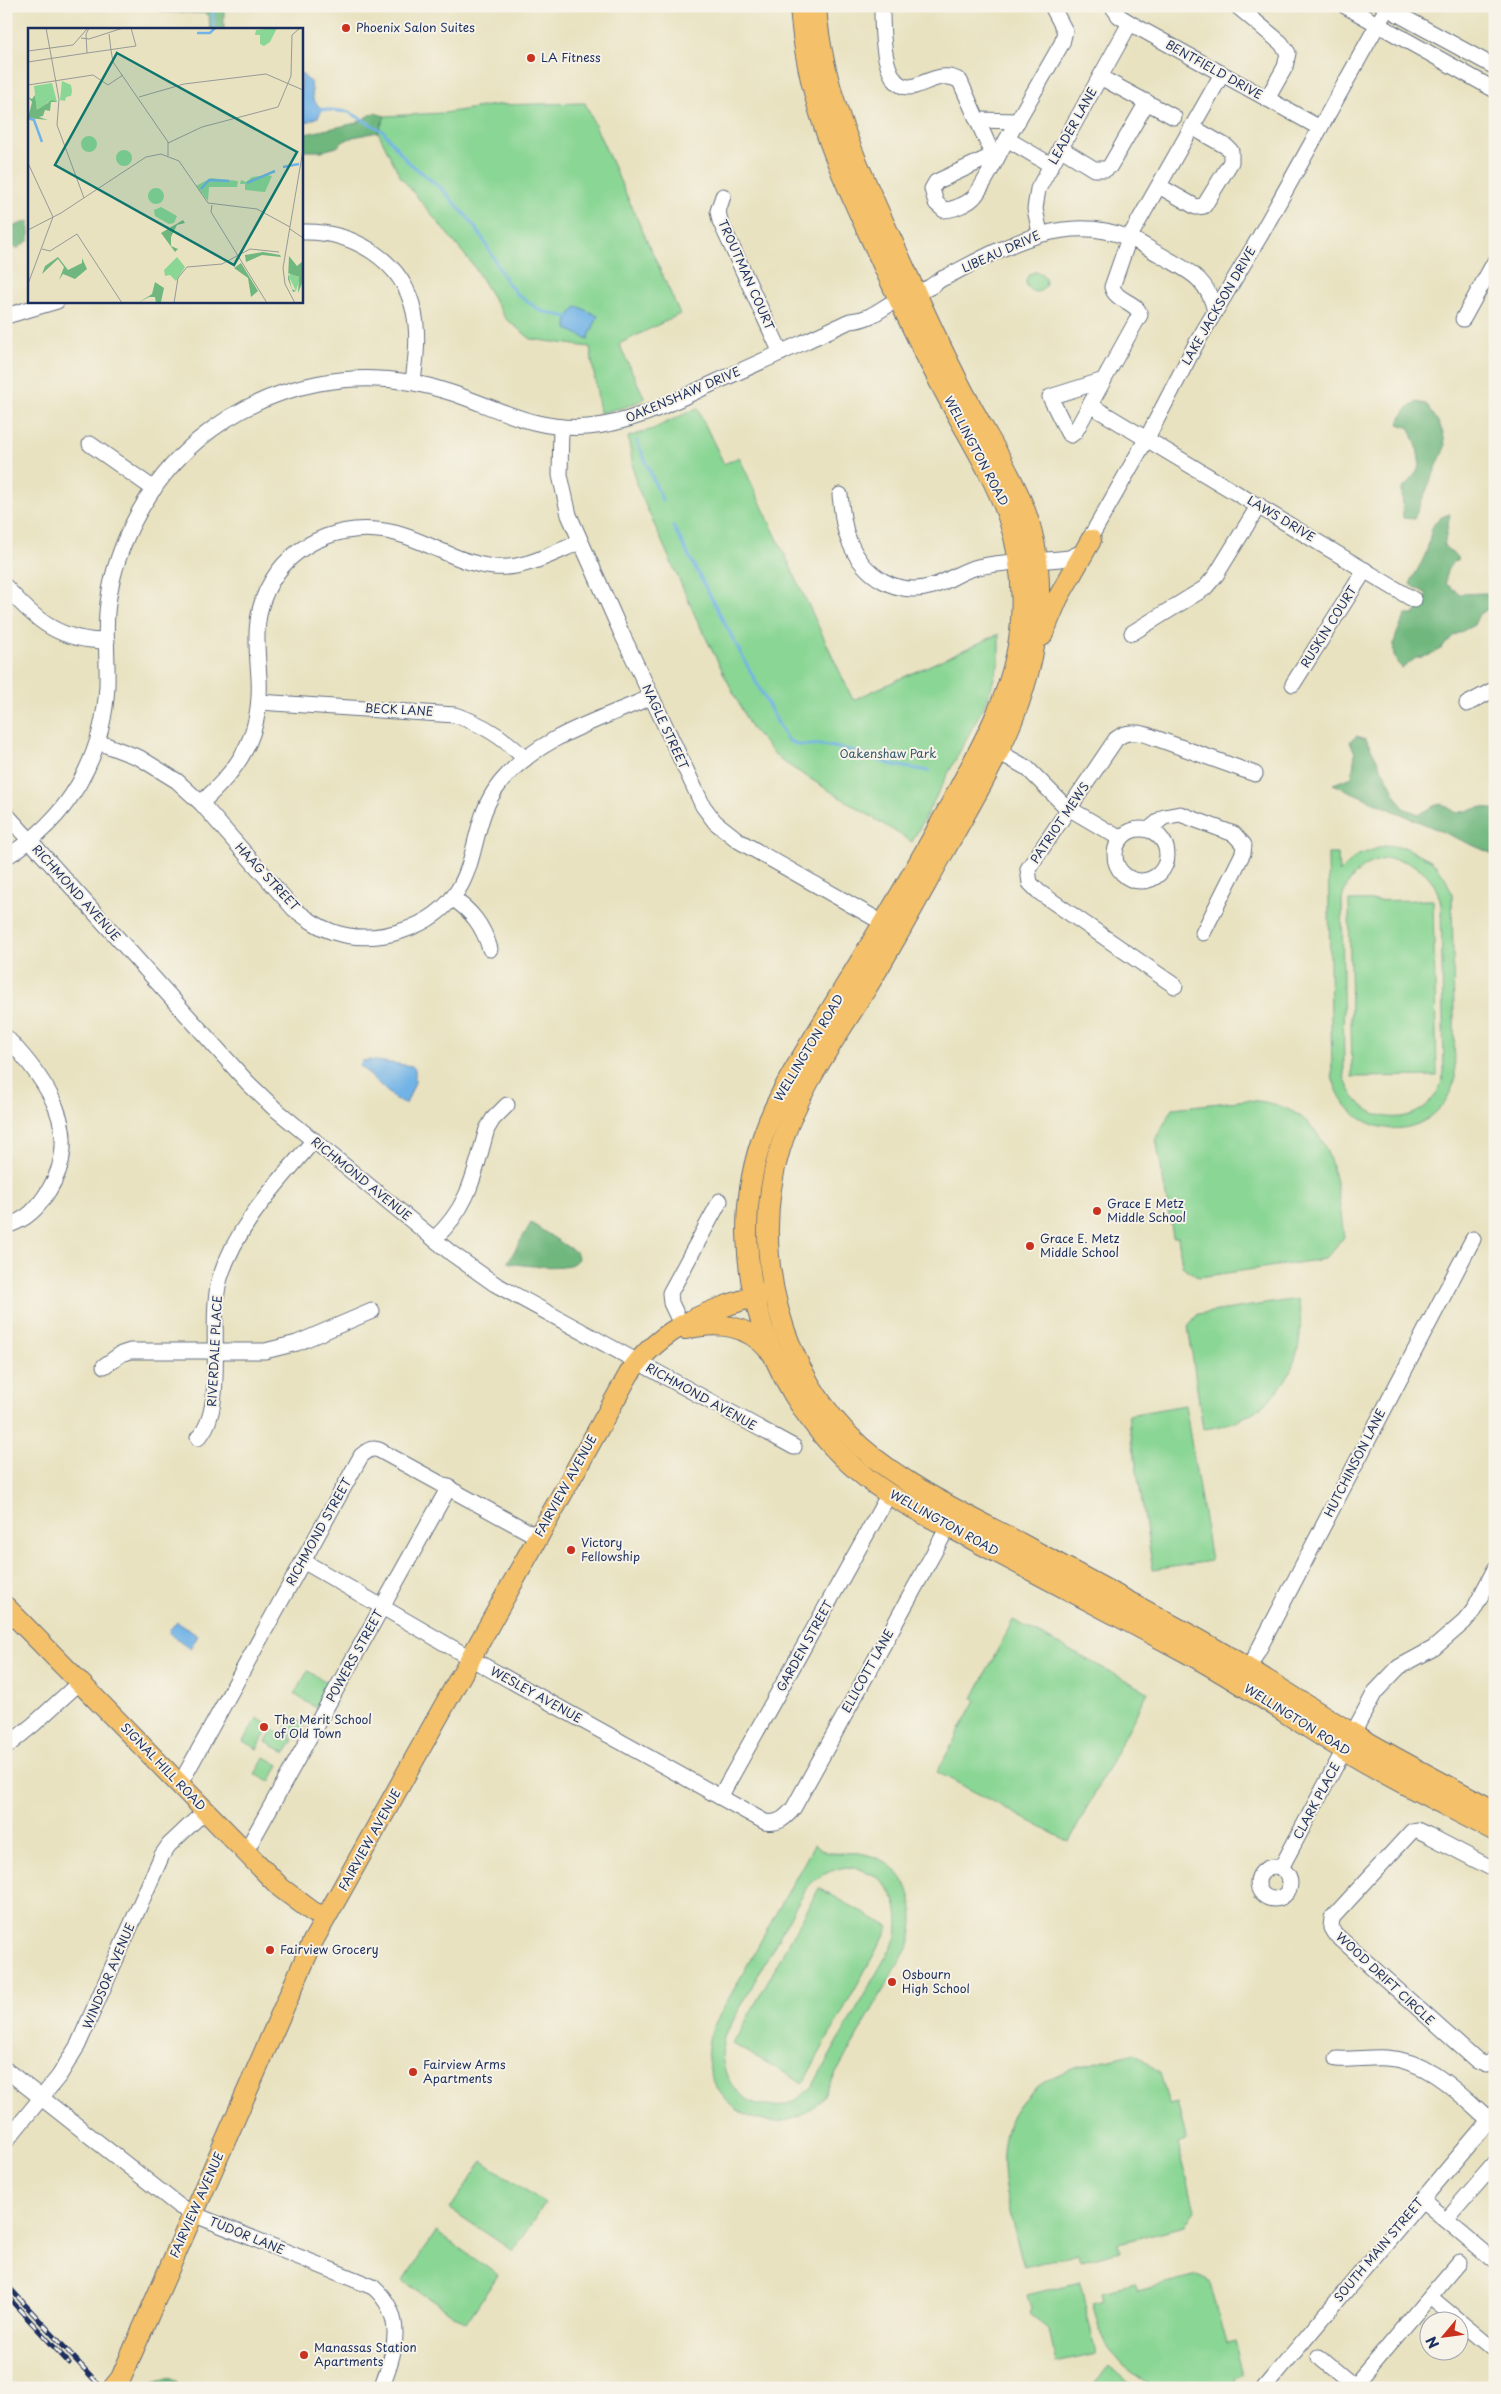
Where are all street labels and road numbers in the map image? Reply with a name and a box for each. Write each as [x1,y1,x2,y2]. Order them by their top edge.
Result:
street label: BENTFIELD DRIVE [1163,35,1266,103]
street label: LEADER LANE [1043,83,1101,167]
street label: TROUTMAN COURT [714,216,780,334]
street label: LIBEAU DRIVE [959,226,1043,276]
street label: LAKE JACKSON DRIVE [1177,243,1259,368]
street label: OAKENSHAW DRIVE [622,362,743,426]
street label: WELLINGTON ROAD [940,392,1014,509]
street label: LAWS DRIVE [1244,491,1319,546]
street label: RUSKIN COURT [1296,581,1361,671]
street label: NAGLE STREET [638,681,694,773]
street label: BECK LANE [364,698,434,720]
street label: PATRIOT MEWS [1025,778,1093,867]
street label: HAAG STREET [231,838,305,915]
street label: RICHMOND AVENUE [28,840,125,945]
street label: WELLINGTON ROAD [769,991,847,1104]
street label: RICHMOND AVENUE [308,1132,416,1224]
street label: RIVERDALE PLACE [202,1294,226,1407]
street label: RICHMOND AVENUE [643,1358,760,1434]
street label: HUTCHINSON LANE [1319,1405,1389,1520]
street label: FAIRVIEW AVENUE [530,1431,601,1540]
street label: RICHMOND STREET [281,1474,356,1589]
street label: WELLINGTON ROAD [887,1485,1002,1560]
street label: GARDEN STREET [772,1596,837,1694]
street label: POWERS STREET [321,1605,387,1705]
street label: ELLICOTT LANE [837,1625,898,1716]
street label: WESLEY AVENUE [487,1661,586,1727]
street label: WELLINGTON ROAD [1241,1679,1354,1759]
street label: SIGNAL HILL ROAD [117,1718,210,1814]
street label: CLARK PLACE [1288,1759,1344,1842]
street label: FAIRVIEW AVENUE [334,1785,405,1894]
street label: WINDSOR AVENUE [78,1920,139,2031]
street label: WOOD DRIFT CIRCLE [1332,1928,1439,2029]
street label: FAIRVIEW AVENUE [165,2149,228,2261]
street label: SOUTH MAIN STREET [1329,2193,1428,2305]
street label: TUDOR LANE [207,2212,288,2258]

